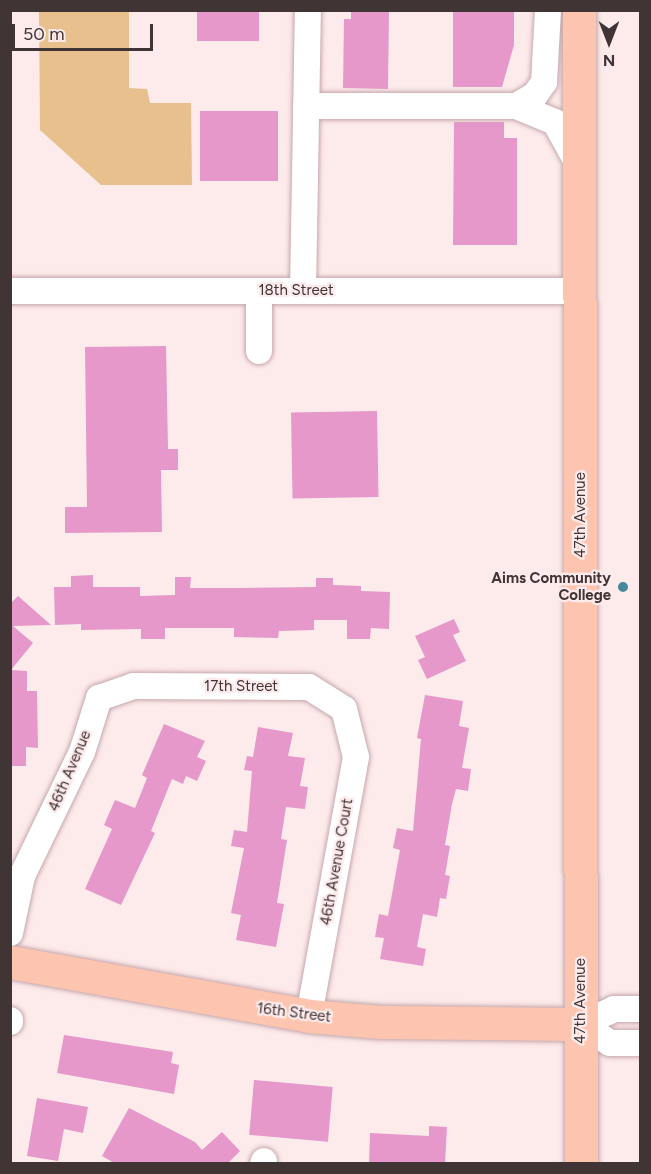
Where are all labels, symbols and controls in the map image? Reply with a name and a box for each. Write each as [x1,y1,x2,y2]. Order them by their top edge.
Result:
scale bar [15,12,156,50]
north arrow [579,12,639,72]
text: 50 m [23,23,65,45]
text: N [603,51,615,70]
street label: 18th Street [258,282,334,300]
street label: 47th Avenue [572,472,590,558]
place label: Aims Community College [491,569,611,604]
marker: Aims Community College [616,580,630,594]
street label: 17th Street [204,678,278,696]
street label: 46th Avenue [45,728,95,814]
street label: 46th Avenue Court [317,797,357,927]
street label: 47th Avenue [572,958,590,1044]
street label: 16th Street [256,1000,332,1026]

